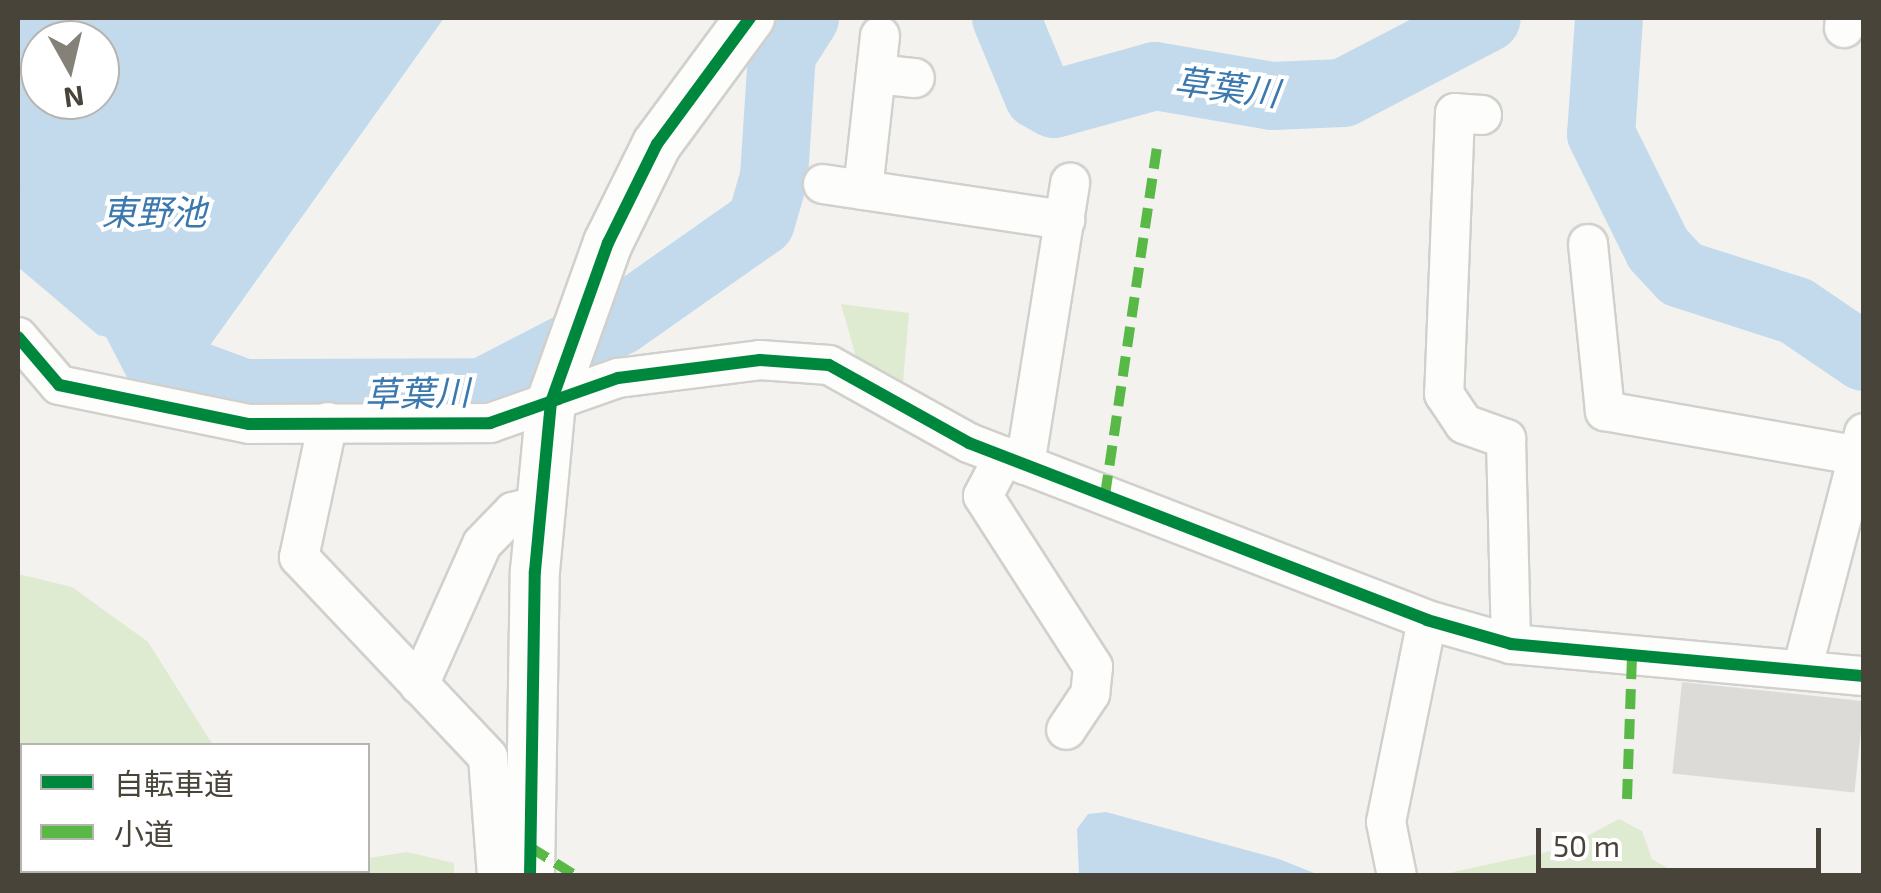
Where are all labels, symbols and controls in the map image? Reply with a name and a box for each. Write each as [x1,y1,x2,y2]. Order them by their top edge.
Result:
north arrow [20,20,120,120]
water label: 草葉川 [1172,59,1282,113]
text: N [62,79,86,116]
water label: 東野池 [102,190,206,232]
water label: 草葉川 [364,370,470,414]
legend [20,743,370,873]
text: 自転車道 [114,765,234,801]
scale bar [1541,808,1826,870]
text: 小道 [114,815,174,851]
text: 50 m [1553,827,1620,863]

